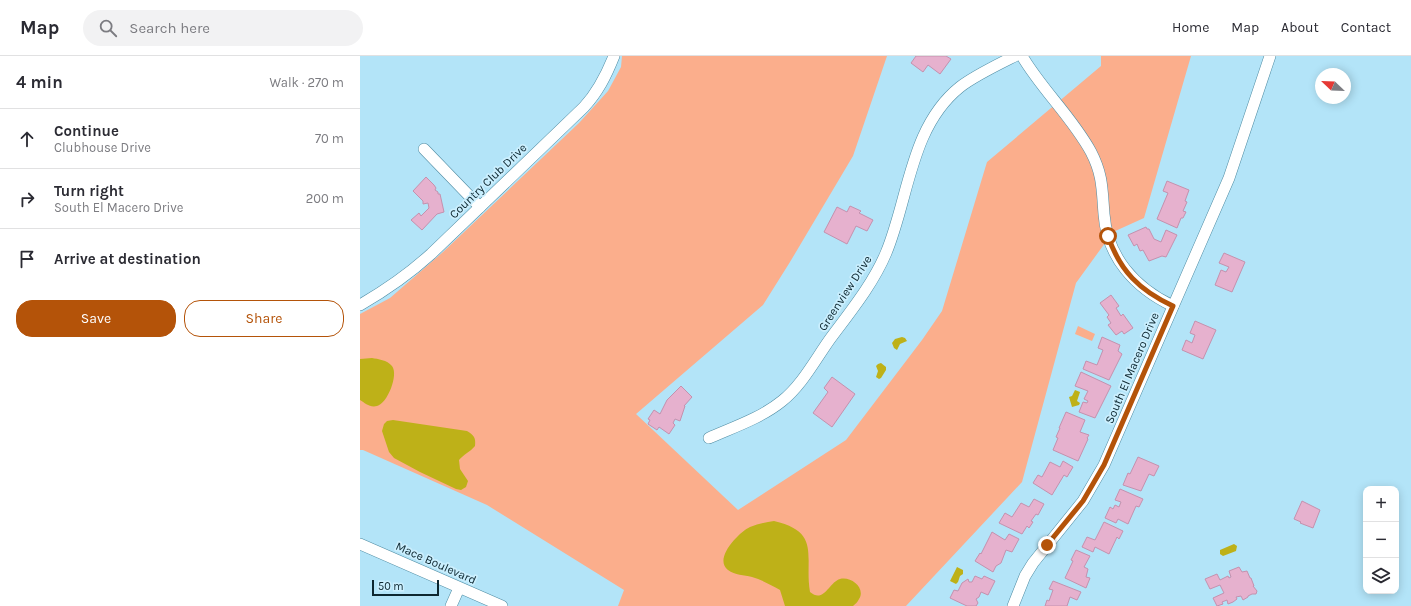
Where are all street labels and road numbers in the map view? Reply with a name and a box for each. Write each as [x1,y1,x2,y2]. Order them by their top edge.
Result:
street label: Country Club Drive [447,141,529,221]
street label: Greenview Drive [815,253,875,333]
street label: South El Macero Drive [1102,310,1162,426]
street label: Mace Boulevard [393,539,479,587]

